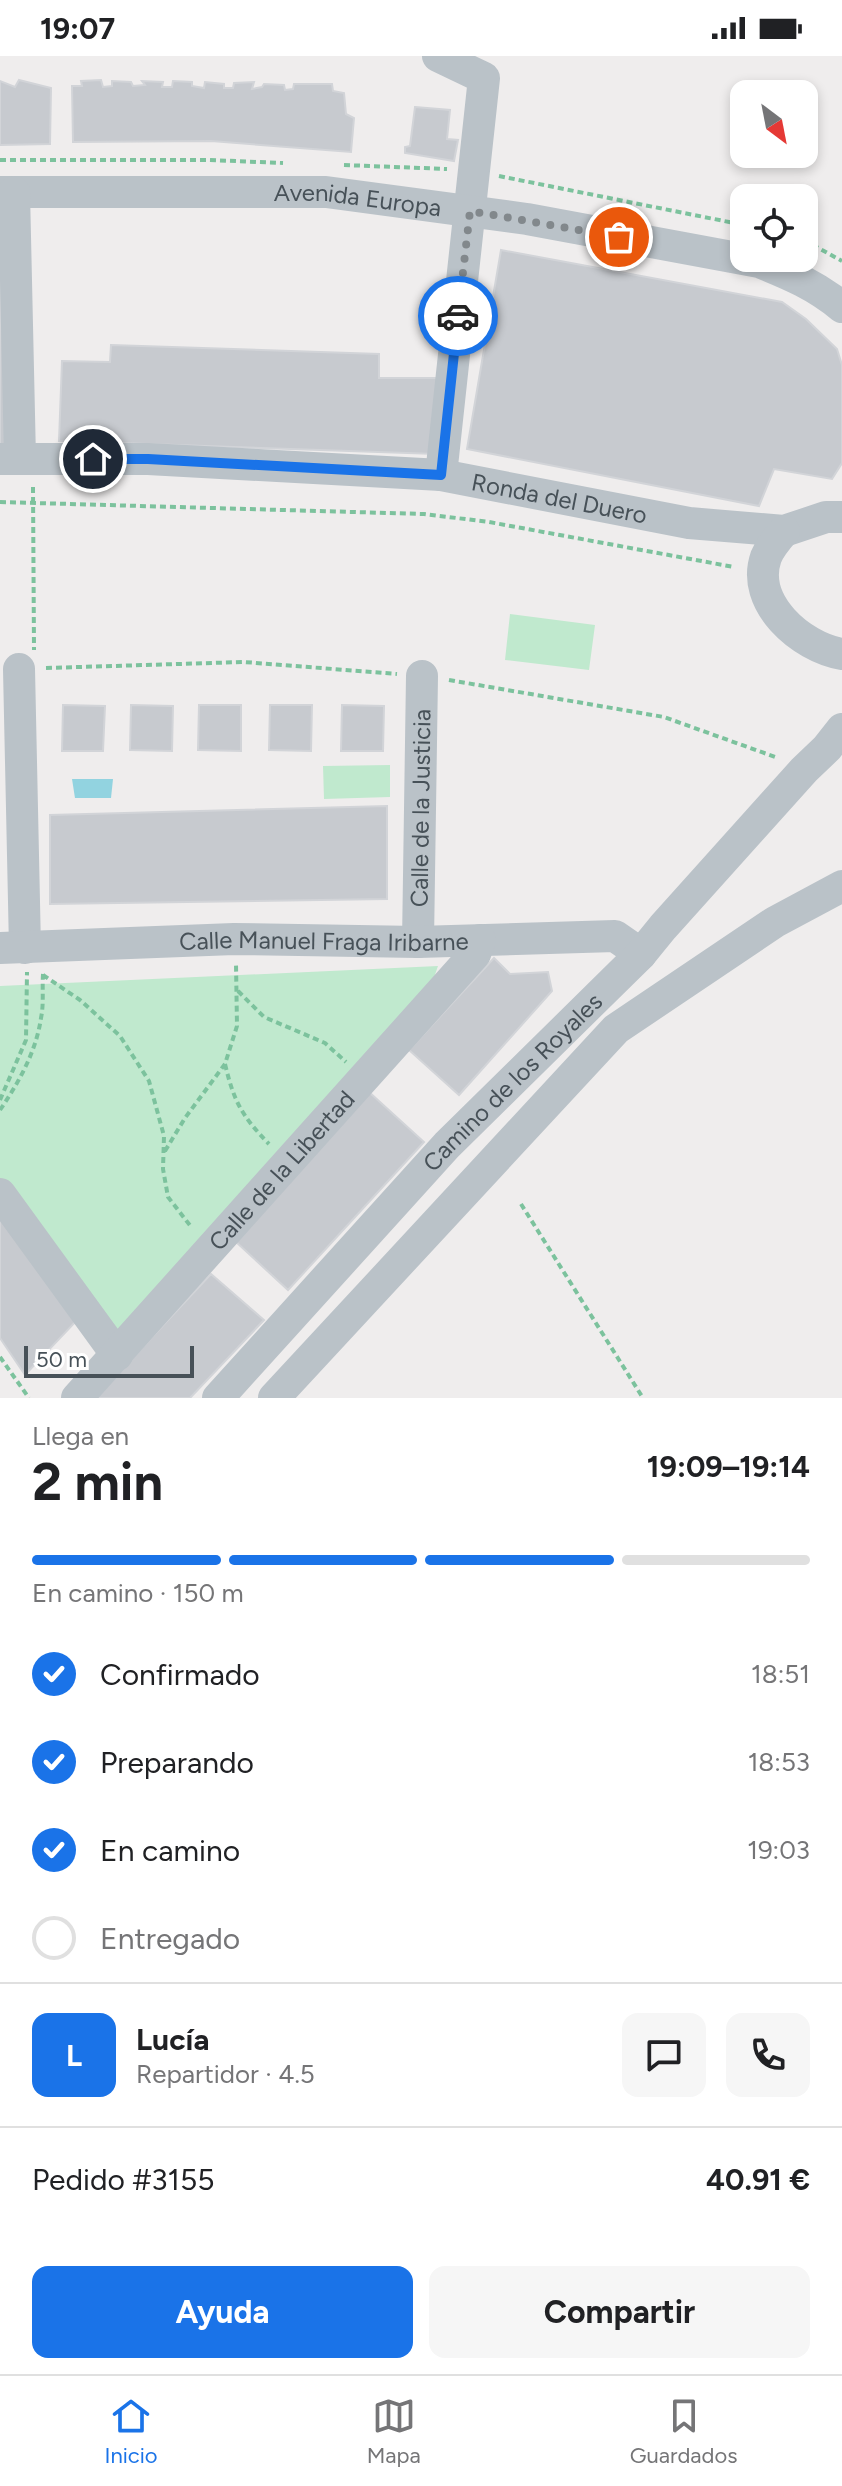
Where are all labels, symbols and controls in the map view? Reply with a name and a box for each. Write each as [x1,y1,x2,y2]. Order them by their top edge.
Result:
text: 19:07 [40,10,115,47]
north arrow [730,80,818,168]
map controls [730,80,818,272]
street label: Avenida Europa [274,178,443,222]
button: locate [730,184,818,272]
pin [585,203,653,271]
icon: bag [597,215,641,259]
courier [418,276,498,356]
icon: car [436,294,480,338]
pin [59,425,127,493]
icon: home [71,437,115,481]
street label: Ronda del Duero [469,467,650,529]
street label: Calle de la Justicia [404,709,436,907]
street label: Calle Manuel Fraga Iribarne [179,924,469,957]
street label: Camino de los Royales [416,986,608,1177]
street label: Calle de la Libertad [202,1084,360,1256]
scale bar [24,1342,194,1378]
text: 50 m [36,1346,87,1373]
text: Llega en [32,1420,129,1452]
text: 19:09–19:14 [647,1448,810,1485]
text: 2 min [32,1451,163,1513]
text: En camino · 150 m [32,1577,244,1609]
icon: check [32,1652,76,1696]
text: Confirmado [100,1656,260,1693]
text: 18:51 [751,1658,810,1690]
icon: check [32,1740,76,1784]
text: Preparando [100,1744,254,1781]
text: 18:53 [748,1746,810,1778]
icon: check [32,1828,76,1872]
text: En camino [100,1832,240,1869]
text: 19:03 [747,1834,810,1866]
text: Entregado [100,1920,240,1957]
button: chat [622,2013,706,2097]
button: phone [726,2013,810,2097]
text: Lucía [136,2021,209,2058]
text: L [66,2037,82,2074]
text: Repartidor · 4.5 [136,2058,315,2090]
text: Pedido #3155 [32,2161,214,2198]
text: 40.91 € [706,2161,810,2198]
button: Ayuda [32,2266,413,2358]
button: Compartir [429,2266,810,2358]
tab: Inicio [105,2394,158,2469]
tab: Mapa [367,2394,421,2469]
tab: Guardados [630,2394,737,2469]

